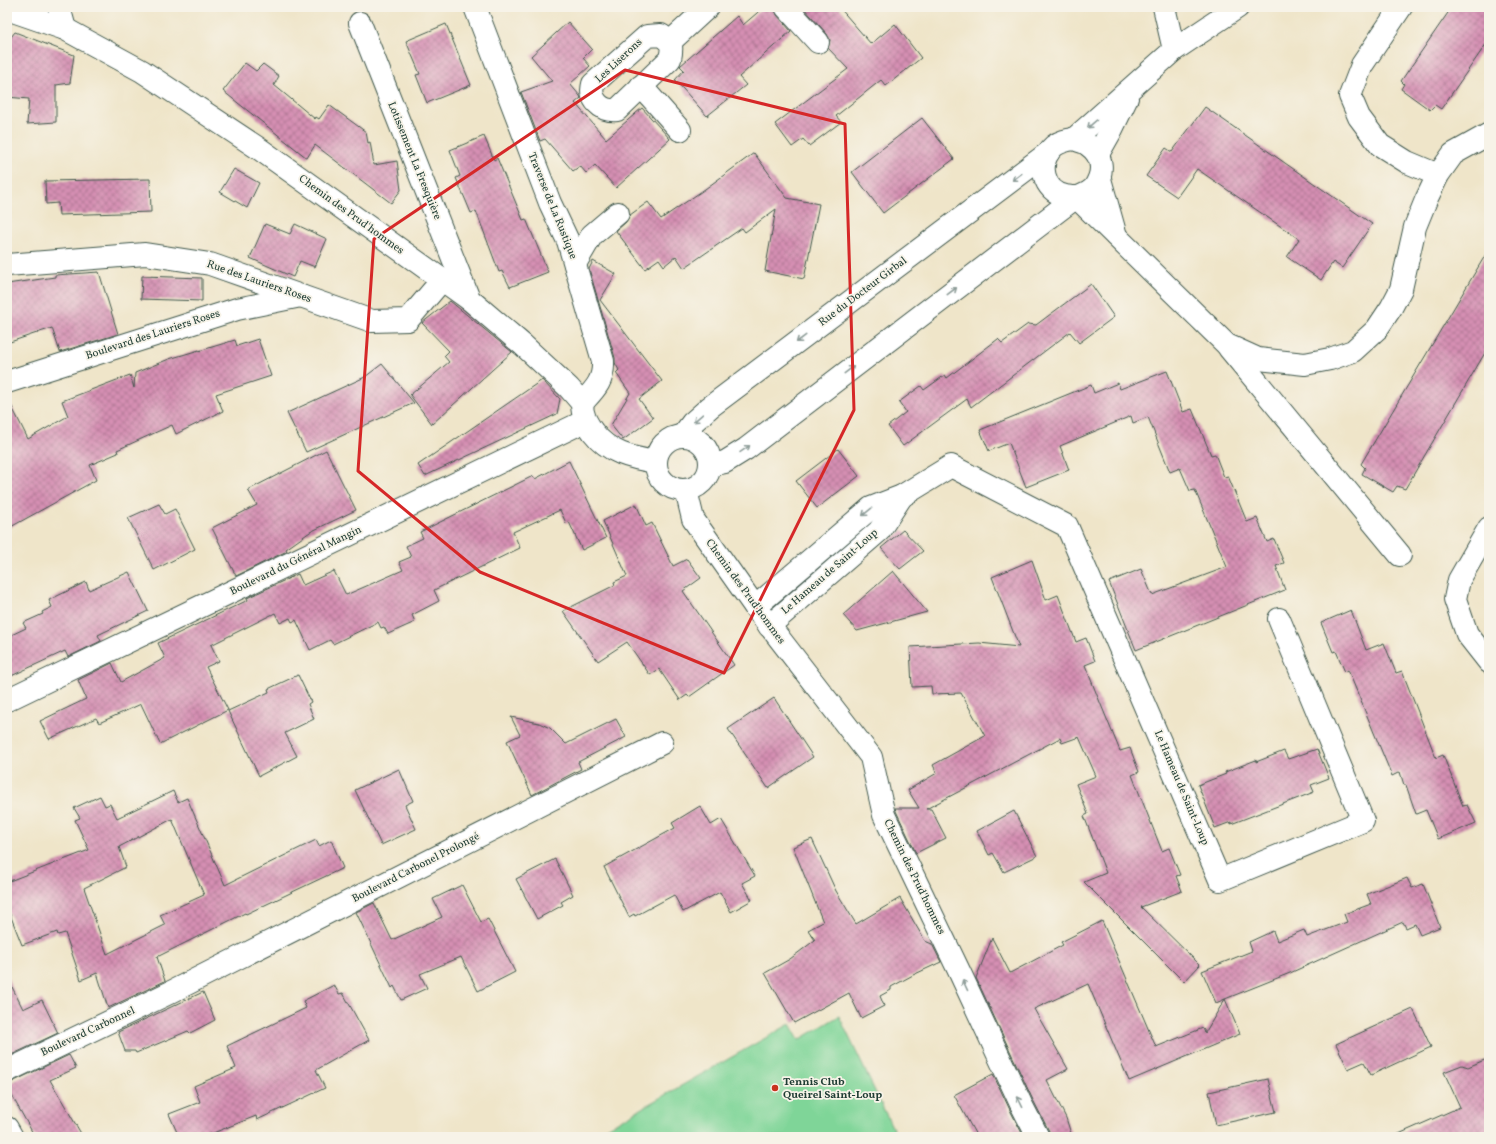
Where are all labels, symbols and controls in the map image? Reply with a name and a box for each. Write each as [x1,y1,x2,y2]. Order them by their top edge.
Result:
street label: Les Liserons [592,35,646,87]
street label: Lotissement La Fresquière [383,100,445,222]
one-way arrow [1086,119,1097,128]
street label: Traverse de La Rustique [524,150,580,262]
street label: Chemin des Prud'hommes [295,172,407,258]
one-way arrow [1011,172,1022,181]
street label: Rue du Docteur Girbal [816,254,910,330]
street label: Rue des Lauriers Roses [205,257,314,307]
one-way arrow [947,287,958,295]
street label: Boulevard des Lauriers Roses [84,306,222,364]
one-way arrow [795,335,806,343]
one-way arrow [843,366,854,374]
one-way arrow [693,413,703,422]
one-way arrow [740,445,751,453]
one-way arrow [861,507,872,516]
street label: Boulevard du Général Mangin [228,522,365,599]
street label: Le Hameau de Saint-Loup [778,526,882,618]
street label: Chemin des Prud'hommes [702,536,788,648]
street label: Le Hameau de Saint-Loup [1150,728,1212,848]
street label: Chemin des Prud'hommes [880,817,949,937]
street label: Boulevard Carbonel Prolongé [350,829,482,907]
one-way arrow [961,979,968,991]
street label: Boulevard Carbonnel [38,1004,138,1060]
place label: Tennis Club Queirel Saint-Loup [783,1075,882,1103]
marker: Tennis Club Queirel Saint-Loup [770,1083,780,1093]
one-way arrow [1016,1097,1023,1109]

